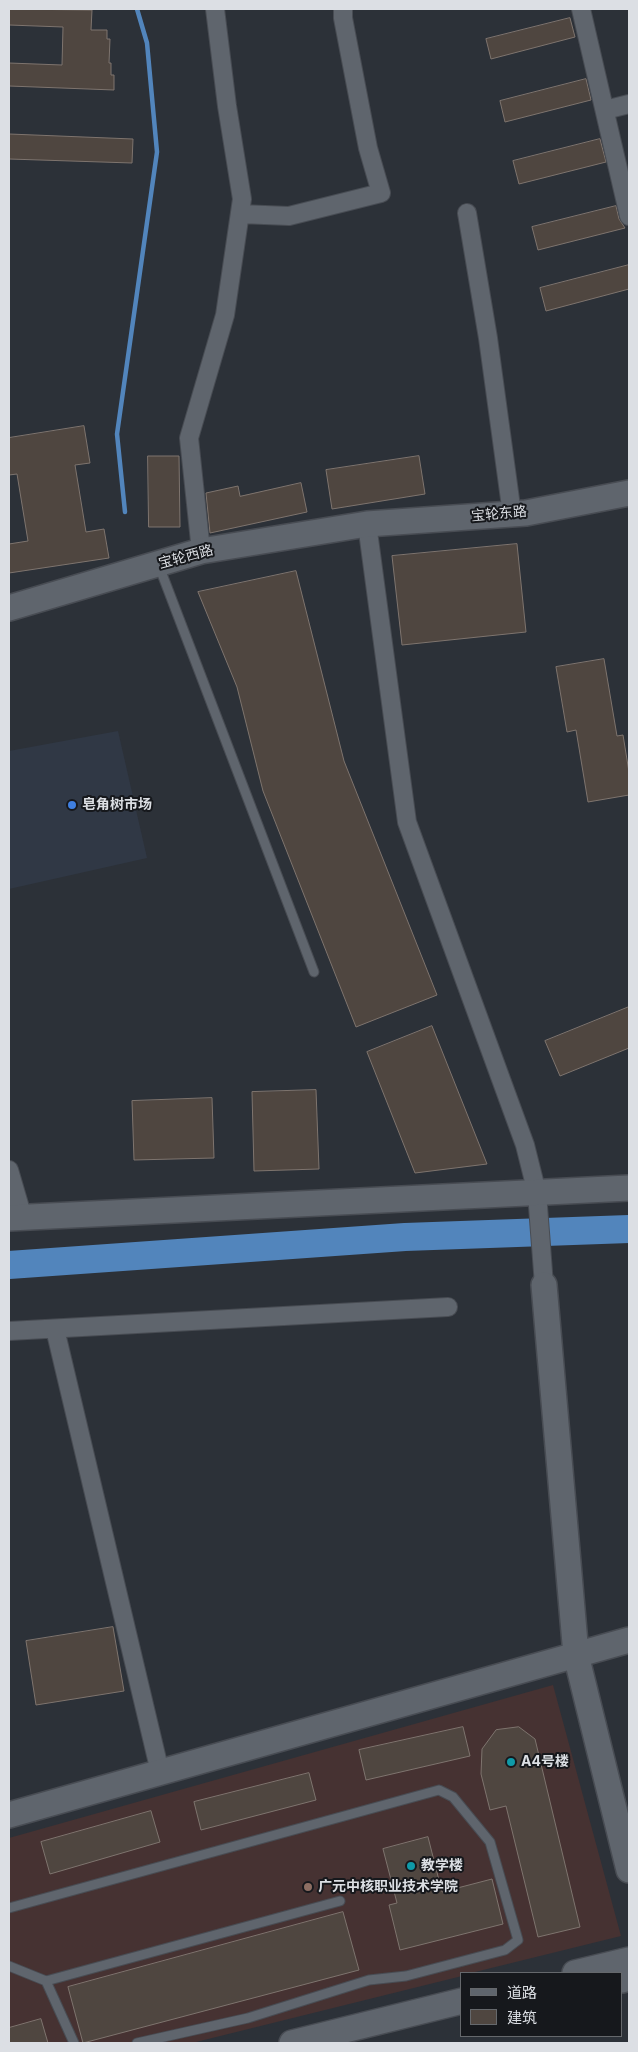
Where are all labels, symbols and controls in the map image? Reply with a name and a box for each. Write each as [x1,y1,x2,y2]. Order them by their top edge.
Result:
street label: 宝轮东路 [470,503,528,525]
street label: 宝轮西路 [157,542,215,572]
place label: 皂角树市场 [82,797,152,813]
marker: 皂角树市场 [66,799,78,811]
place label: A4号楼 [521,1754,569,1770]
marker: A4号楼 [505,1756,517,1768]
place label: 教学楼 [421,1858,463,1874]
marker: 教学楼 [405,1860,417,1872]
place label: 广元中核职业技术学院 [318,1879,458,1895]
marker: 广元中核职业技术学院 [302,1881,314,1893]
legend [460,1972,623,2037]
text: 道路 [507,1983,537,2002]
text: 建筑 [507,2008,537,2027]

